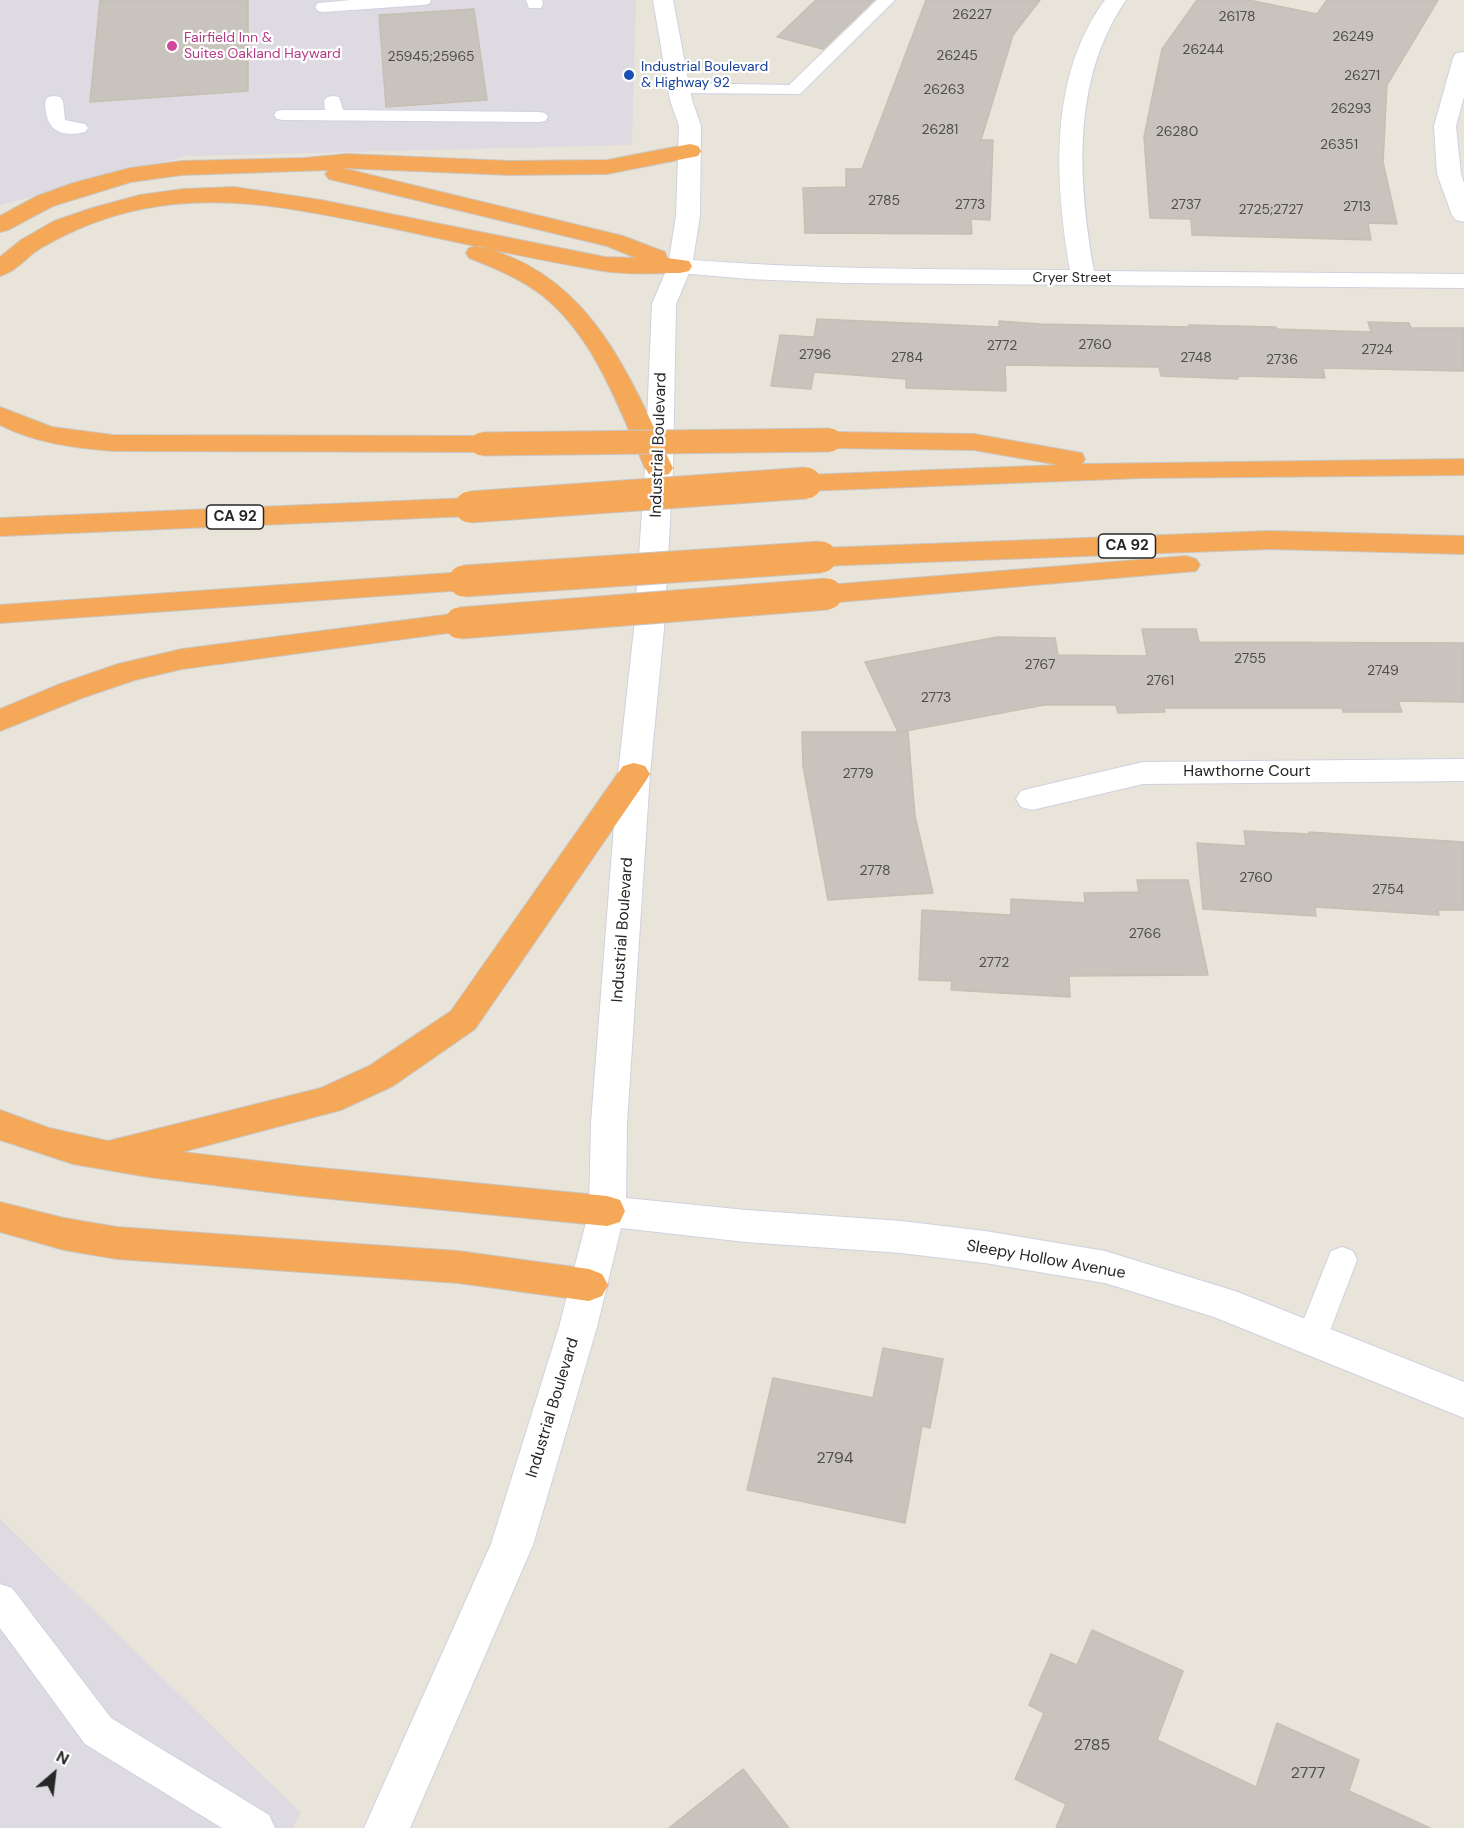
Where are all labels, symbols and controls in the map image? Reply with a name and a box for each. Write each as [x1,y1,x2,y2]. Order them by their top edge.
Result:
house number: 26227 [952,7,992,23]
house number: 26178 [1219,9,1255,25]
house number: 26249 [1332,29,1374,45]
place label: Fairfield Inn & Suites Oakland Hayward [184,30,341,62]
marker: Fairfield Inn & Suites Oakland Hayward [165,39,179,53]
house number: 26244 [1182,42,1224,58]
house number: 26245 [936,48,978,64]
house number: 25945;25965 [387,49,475,65]
place label: Industrial Boulevard & Highway 92 [641,59,768,92]
marker: Industrial Boulevard & Highway 92 [622,68,636,82]
house number: 26271 [1344,68,1380,84]
house number: 26263 [923,82,965,98]
house number: 26293 [1330,101,1372,117]
house number: 26281 [922,122,958,138]
house number: 26280 [1156,124,1198,140]
house number: 26351 [1320,137,1358,153]
house number: 2785 [868,193,900,209]
house number: 2773 [955,197,985,213]
house number: 2737 [1171,197,1201,213]
house number: 2713 [1343,199,1371,215]
house number: 2725;2727 [1239,202,1303,218]
street label: Cryer Street [1033,270,1111,286]
house number: 2760 [1078,337,1112,353]
house number: 2772 [987,338,1017,354]
house number: 2724 [1361,342,1393,358]
house number: 2796 [799,347,831,363]
house number: 2784 [891,350,923,366]
house number: 2748 [1180,350,1212,366]
house number: 2736 [1266,352,1298,368]
street label: Industrial Boulevard [647,372,671,518]
road number: CA 92 [206,505,264,529]
road number: CA 92 [1098,534,1156,558]
house number: 2755 [1234,651,1266,667]
house number: 2767 [1025,657,1055,673]
house number: 2749 [1367,663,1399,679]
house number: 2761 [1146,673,1174,689]
house number: 2773 [921,690,951,706]
street label: Hawthorne Court [1183,762,1311,782]
house number: 2779 [842,766,874,782]
street label: Industrial Boulevard [608,857,638,1003]
house number: 2778 [859,863,891,879]
house number: 2760 [1239,870,1273,886]
house number: 2754 [1372,882,1404,898]
house number: 2766 [1129,926,1161,942]
house number: 2772 [979,955,1009,971]
street label: Sleepy Hollow Avenue [965,1237,1127,1283]
street label: Industrial Boulevard [523,1336,583,1480]
house number: 2794 [817,1449,853,1469]
house number: 2785 [1074,1736,1110,1756]
north arrow [24,1744,84,1804]
text: N [53,1746,73,1770]
house number: 2777 [1291,1764,1325,1784]

